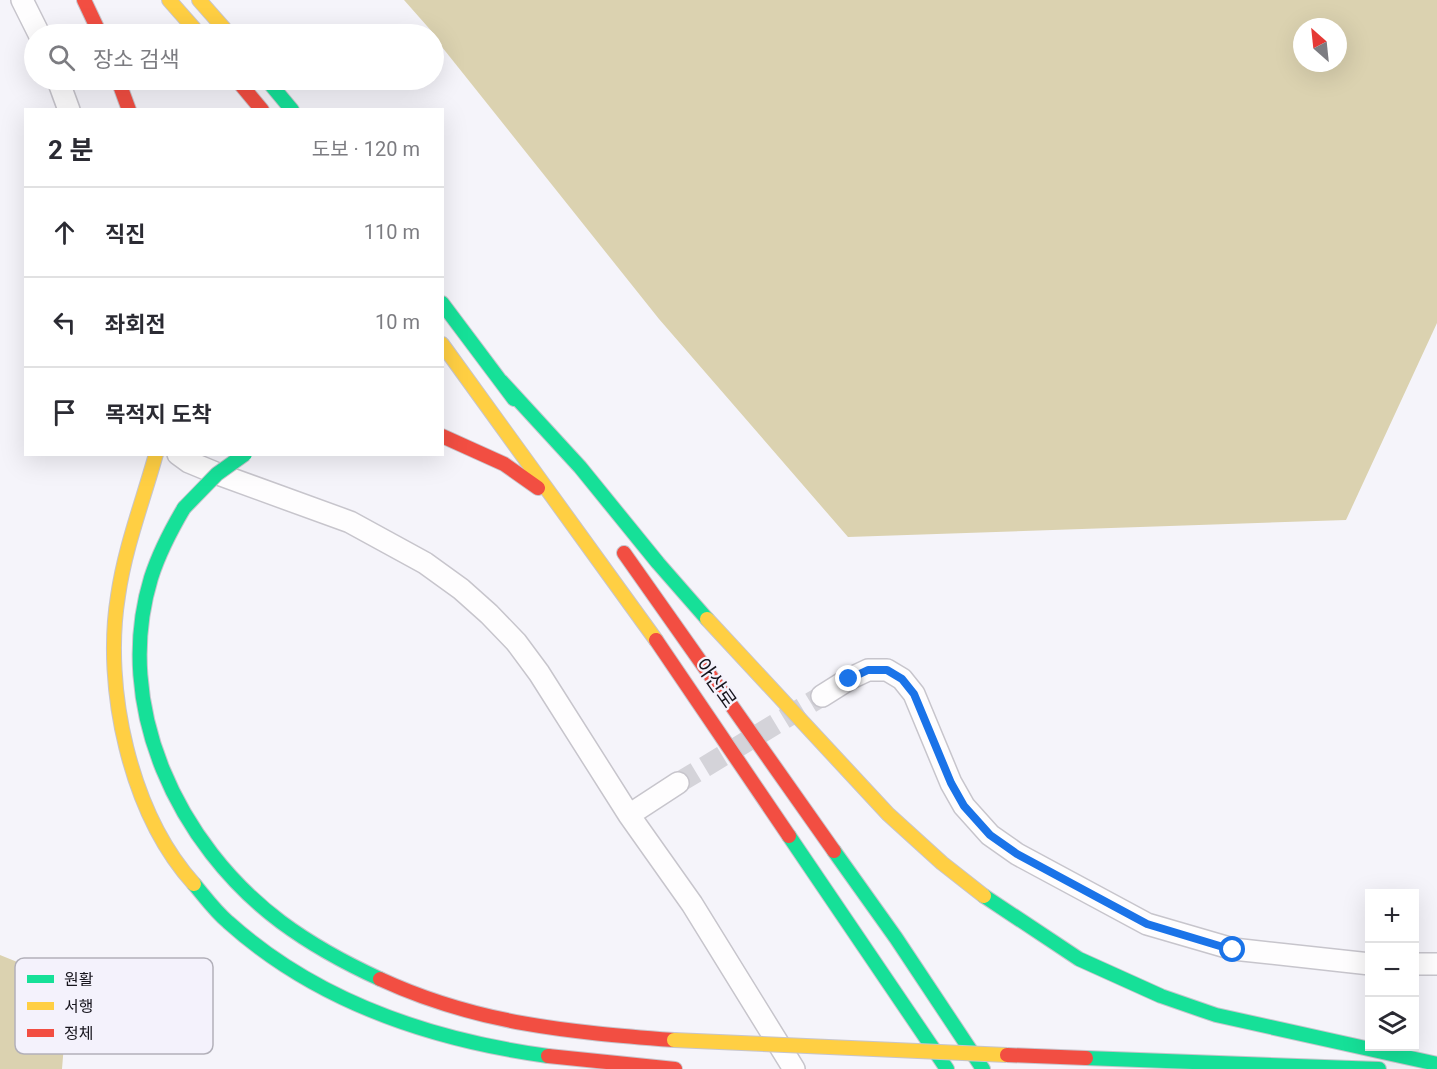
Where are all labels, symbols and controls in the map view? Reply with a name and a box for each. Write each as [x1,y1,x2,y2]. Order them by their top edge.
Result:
north arrow [1293,18,1347,72]
search box [24,24,444,90]
icon: search [45,41,78,74]
text: 장소 검색 [93,47,179,72]
text: 2 분 [48,135,93,165]
text: 도보 · 120 m [312,137,420,161]
icon: ahead [48,216,81,249]
text: 110 m [364,220,420,244]
text: 직진 [105,222,145,247]
icon: left [48,306,81,339]
text: 10 m [375,310,420,334]
text: 좌회전 [105,312,166,337]
icon: arrive [48,396,81,429]
text: 목적지 도착 [105,402,212,427]
street label: 아산로 [690,654,742,712]
route end [835,665,861,691]
map controls [1365,889,1419,1051]
button: + [1365,889,1419,943]
route start [1219,936,1245,962]
button: − [1365,943,1419,997]
legend [15,958,213,1054]
text: 원활 [64,970,94,989]
text: 서행 [64,997,93,1016]
button: layers [1365,997,1419,1051]
text: 정체 [64,1024,93,1043]

